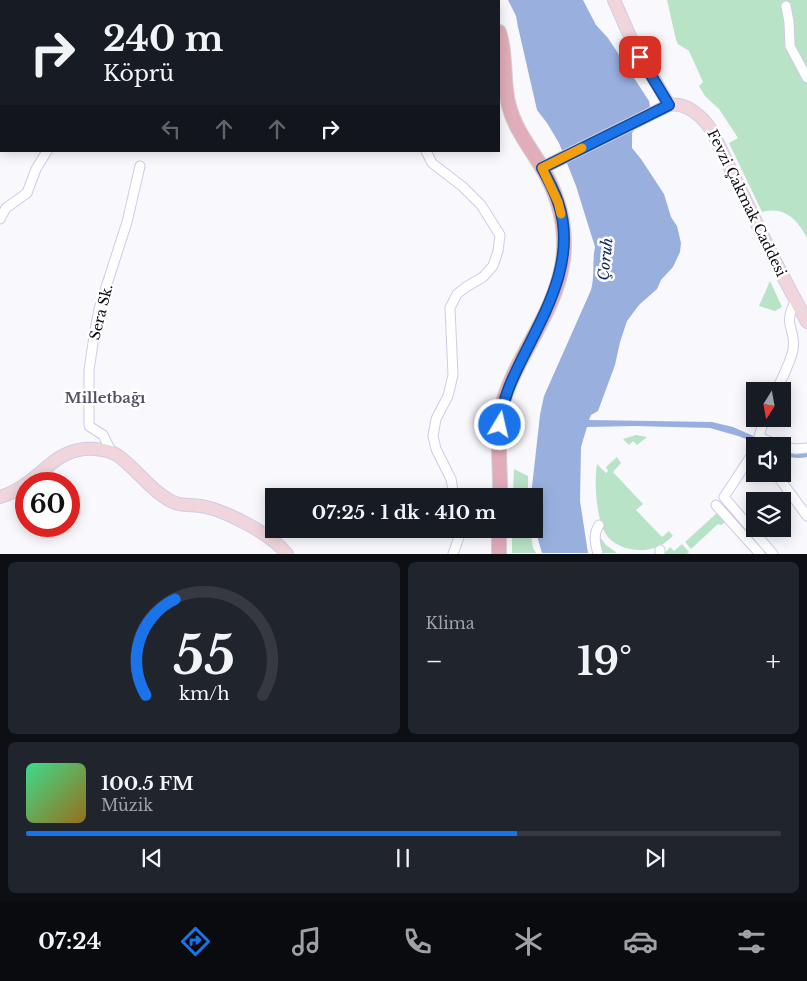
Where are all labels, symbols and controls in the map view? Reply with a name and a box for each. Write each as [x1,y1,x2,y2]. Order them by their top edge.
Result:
text: 240 m [103,17,223,60]
icon: right [20,20,85,85]
pin [619,36,661,78]
icon: arrive [626,43,654,71]
text: Köprü [103,60,174,87]
icon: left [157,115,185,143]
icon: ahead [210,115,238,143]
icon: ahead [263,115,291,143]
icon: right [316,115,344,143]
street label: Fevzi Çakmak Caddesi [703,126,791,280]
water label: Çoruh [593,236,617,281]
street label: Sera Sk. [85,282,117,342]
north arrow [746,382,791,428]
map controls [746,382,791,537]
district label: Milletbağı [64,388,146,407]
position arrow [473,398,525,450]
button: sound [746,437,791,482]
speed limit sign: 60 [15,472,80,537]
button: layers [746,492,791,537]
text: 07:25 · 1 dk · 410 m [312,501,496,524]
text: Klima [426,613,475,633]
text: 55 [173,624,235,688]
text: 19° [577,638,632,685]
text: − [426,644,443,679]
text: + [766,644,781,679]
text: km/h [178,683,229,705]
text: 100.5 FM [101,772,194,795]
text: Müzik [101,795,153,815]
icon: previous [138,844,166,872]
icon: pause [389,844,417,872]
icon: next [641,844,669,872]
icon: directions [178,924,213,959]
icon: music [289,924,324,959]
icon: phone [400,924,435,959]
icon: climate [511,924,546,959]
icon: car [623,924,658,959]
icon: filters [734,924,769,959]
text: 07:24 [38,928,101,955]

